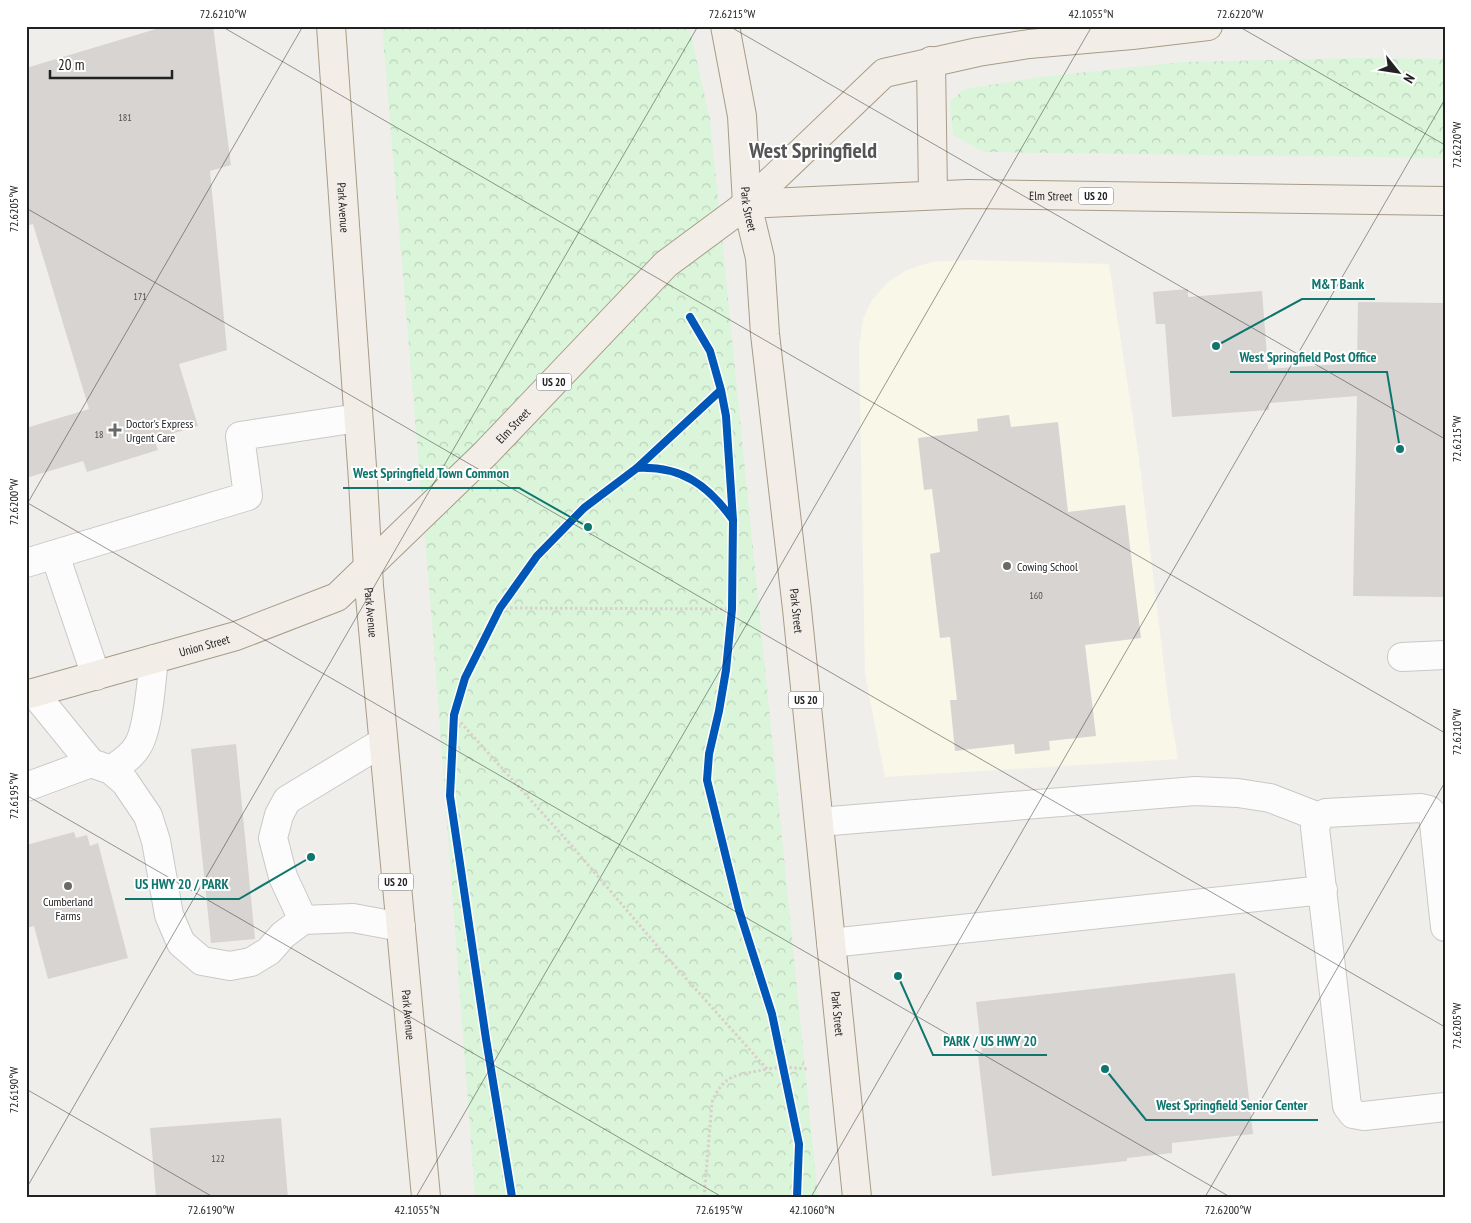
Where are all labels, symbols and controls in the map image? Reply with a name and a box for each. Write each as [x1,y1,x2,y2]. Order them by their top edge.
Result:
text: 72.6210°W [200,6,246,21]
text: 72.6215°W [709,6,755,21]
text: 42.1055°N [1068,6,1114,21]
text: 72.6220°W [1217,6,1263,21]
scale bar [50,48,172,80]
north arrow [1374,48,1424,98]
text: 20 m [58,55,84,74]
text: N [1400,71,1419,86]
house number: 181 [118,111,132,124]
text: 72.6220°W [1449,122,1464,168]
district label: West Springfield [748,136,877,164]
street label: Park Avenue [335,182,353,233]
text: 72.6205°W [6,186,21,232]
street label: Park Street [739,186,761,233]
street label: Elm Street [1029,187,1073,203]
road number: US 20 [1078,188,1114,205]
callout: M&T Bank [1302,270,1375,299]
text: M&T Bank [1312,275,1364,293]
house number: 171 [133,290,147,303]
callout: West Springfield Post Office [1230,343,1387,372]
text: West Springfield Post Office [1238,348,1377,366]
road number: US 20 [536,374,572,391]
street label: Elm Street [492,404,533,446]
place label: Doctor's Express Urgent Care [126,416,193,445]
text: 72.6215°W [1449,416,1464,462]
marker: Doctor's Express Urgent Care [108,423,122,437]
house number: 18 [95,428,104,441]
callout: West Springfield Town Common [343,459,519,488]
text: West Springfield Town Common [352,464,509,482]
text: 72.6200°W [6,479,21,525]
place label: Cowing School [1017,559,1078,574]
marker: Cowing School [1001,560,1013,572]
street label: Park Avenue [362,587,381,638]
street label: Park Street [787,587,807,635]
house number: 160 [1029,589,1043,602]
street label: Union Street [177,631,232,659]
road number: US 20 [788,692,824,708]
text: 72.6210°W [1449,709,1464,755]
text: 72.6195°W [6,773,21,819]
callout: US HWY 20 / PARK [125,870,239,899]
road number: US 20 [378,874,414,890]
text: US HWY 20 / PARK [135,875,230,893]
marker: Cumberland Farms [62,880,74,892]
place label: Cumberland Farms [43,894,93,923]
street label: Park Avenue [399,989,419,1041]
street label: Park Street [829,990,848,1037]
text: 72.6205°W [1449,1003,1464,1049]
callout: PARK / US HWY 20 [933,1026,1047,1055]
text: PARK / US HWY 20 [943,1032,1037,1050]
text: 72.6190°W [6,1067,21,1113]
callout: West Springfield Senior Center [1146,1091,1318,1120]
text: West Springfield Senior Center [1155,1096,1309,1114]
house number: 122 [211,1152,225,1165]
text: 72.6190°W [188,1202,234,1217]
text: 42.1055°N [394,1202,440,1217]
text: 72.6195°W [696,1202,742,1217]
text: 42.1060°N [789,1202,835,1217]
text: 72.6200°W [1205,1202,1251,1217]

